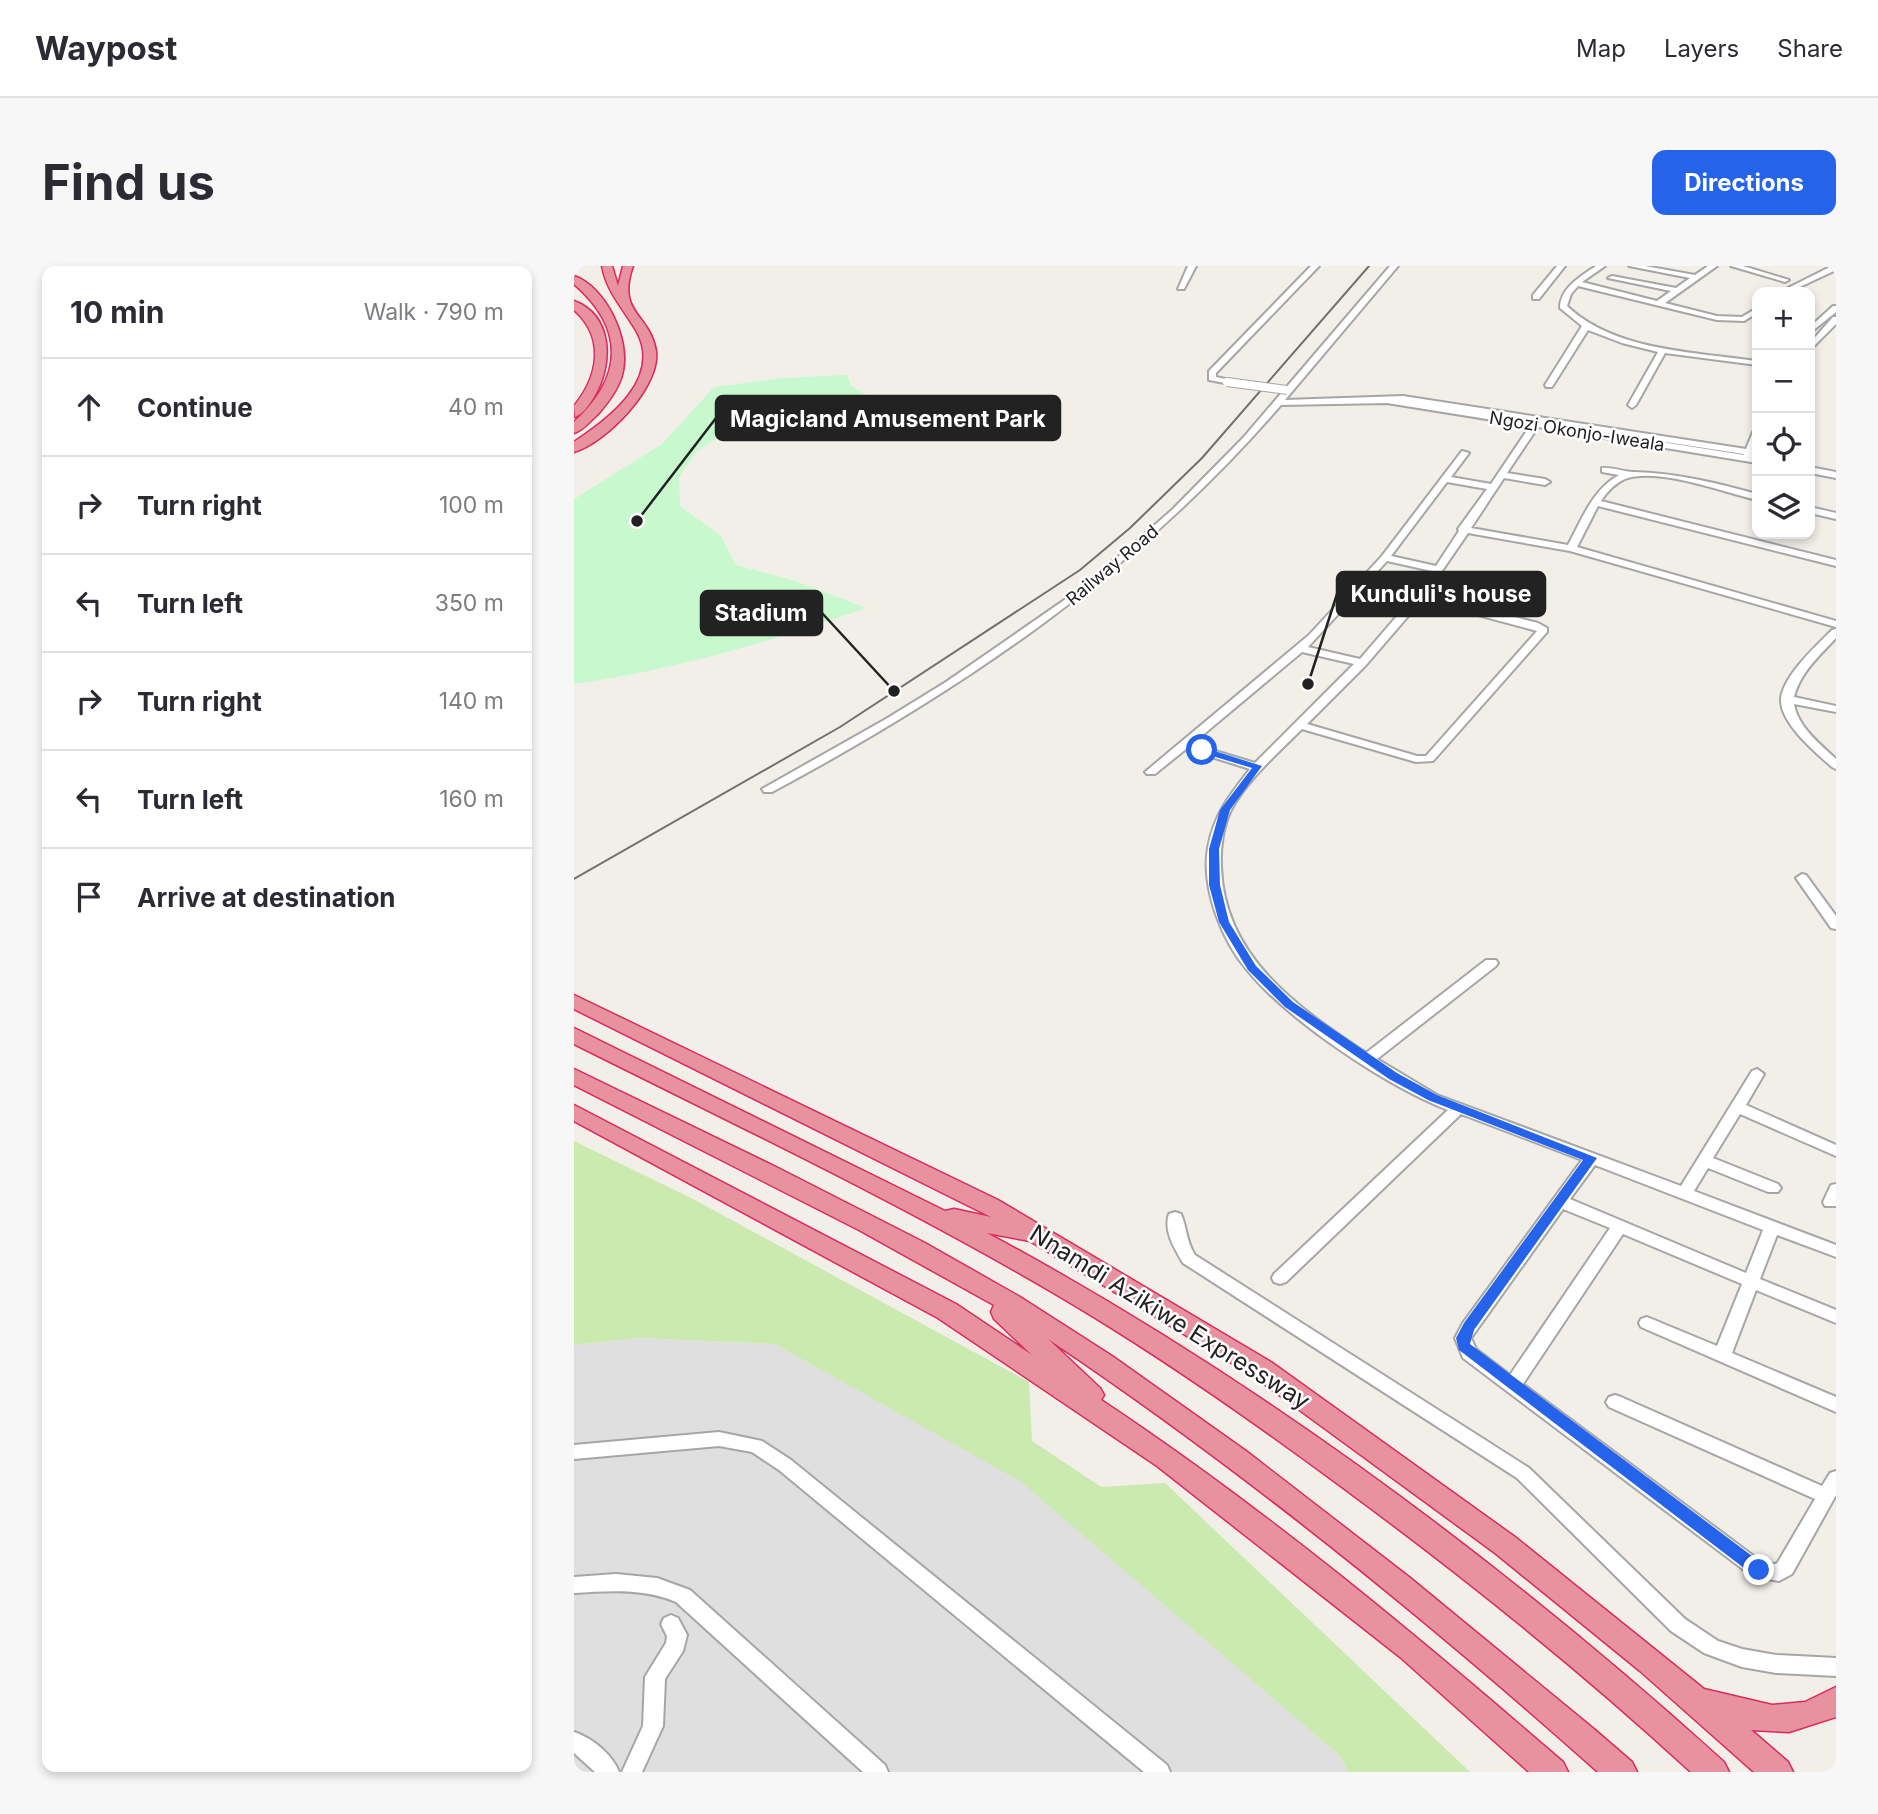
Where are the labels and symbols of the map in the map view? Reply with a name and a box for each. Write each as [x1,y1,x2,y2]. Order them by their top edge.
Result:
callout: Magicland Amusement Park [716,396,1060,440]
text: Magicland Amusement Park [730,405,1047,433]
street label: Ngozi Okonjo-Iweala [1488,407,1666,455]
street label: Railway Road [1062,520,1162,610]
callout: Kunduli's house [1337,572,1545,616]
text: Kunduli's house [1351,580,1531,608]
callout: Stadium [701,591,822,635]
text: Stadium [715,599,808,627]
route start [1186,734,1217,765]
street label: Nnamdi Azikiwe Expressway [1024,1219,1316,1415]
route end [1743,1554,1774,1585]

